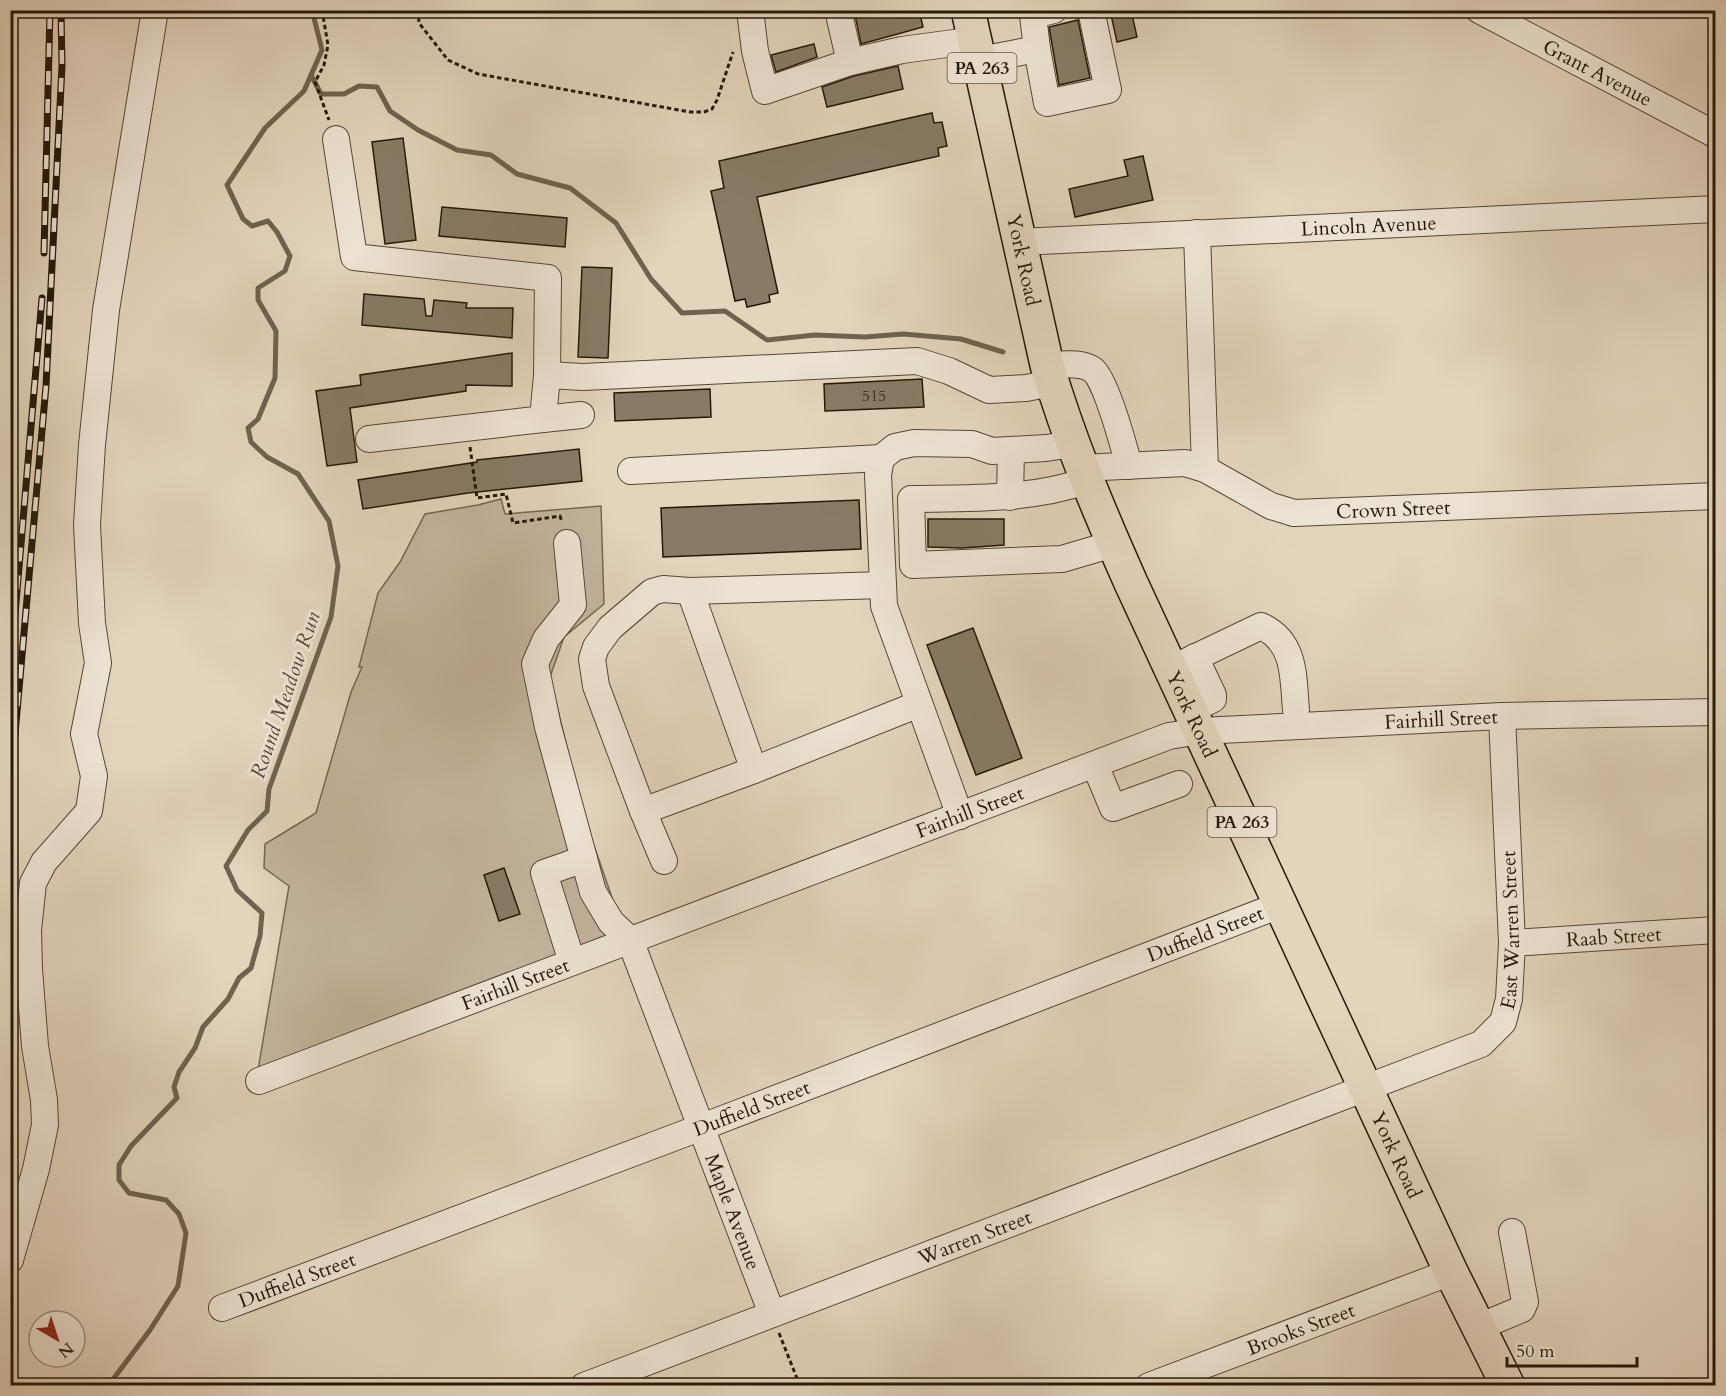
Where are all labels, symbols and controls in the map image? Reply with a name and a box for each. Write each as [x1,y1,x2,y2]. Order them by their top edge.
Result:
street label: Grant Avenue [1538,33,1657,113]
road number: PA 263 [948,53,1016,83]
street label: Lincoln Avenue [1300,209,1437,243]
street label: York Road [1000,212,1046,309]
house number: 515 [862,385,886,407]
street label: Crown Street [1336,494,1452,525]
water label: Round Meadow Run [243,607,328,782]
street label: York Road [1160,666,1223,763]
street label: Fairhill Street [1384,703,1499,736]
street label: Fairhill Street [912,779,1028,845]
road number: PA 263 [1208,807,1276,837]
street label: East Warren Street [1494,849,1526,1012]
street label: Duffield Street [1143,899,1268,969]
street label: Raab Street [1565,920,1663,954]
street label: Fairhill Street [458,951,574,1017]
street label: Duffield Street [690,1074,814,1143]
street label: York Road [1364,1107,1428,1203]
street label: Maple Avenue [698,1150,767,1274]
street label: Warren Street [913,1203,1036,1272]
street label: Duffield Street [235,1246,360,1315]
street label: Brooks Street [1243,1296,1359,1362]
north arrow [27,1309,87,1369]
scale bar [1507,1330,1638,1368]
text: N [53,1337,78,1363]
text: 50 m [1516,1339,1555,1364]

